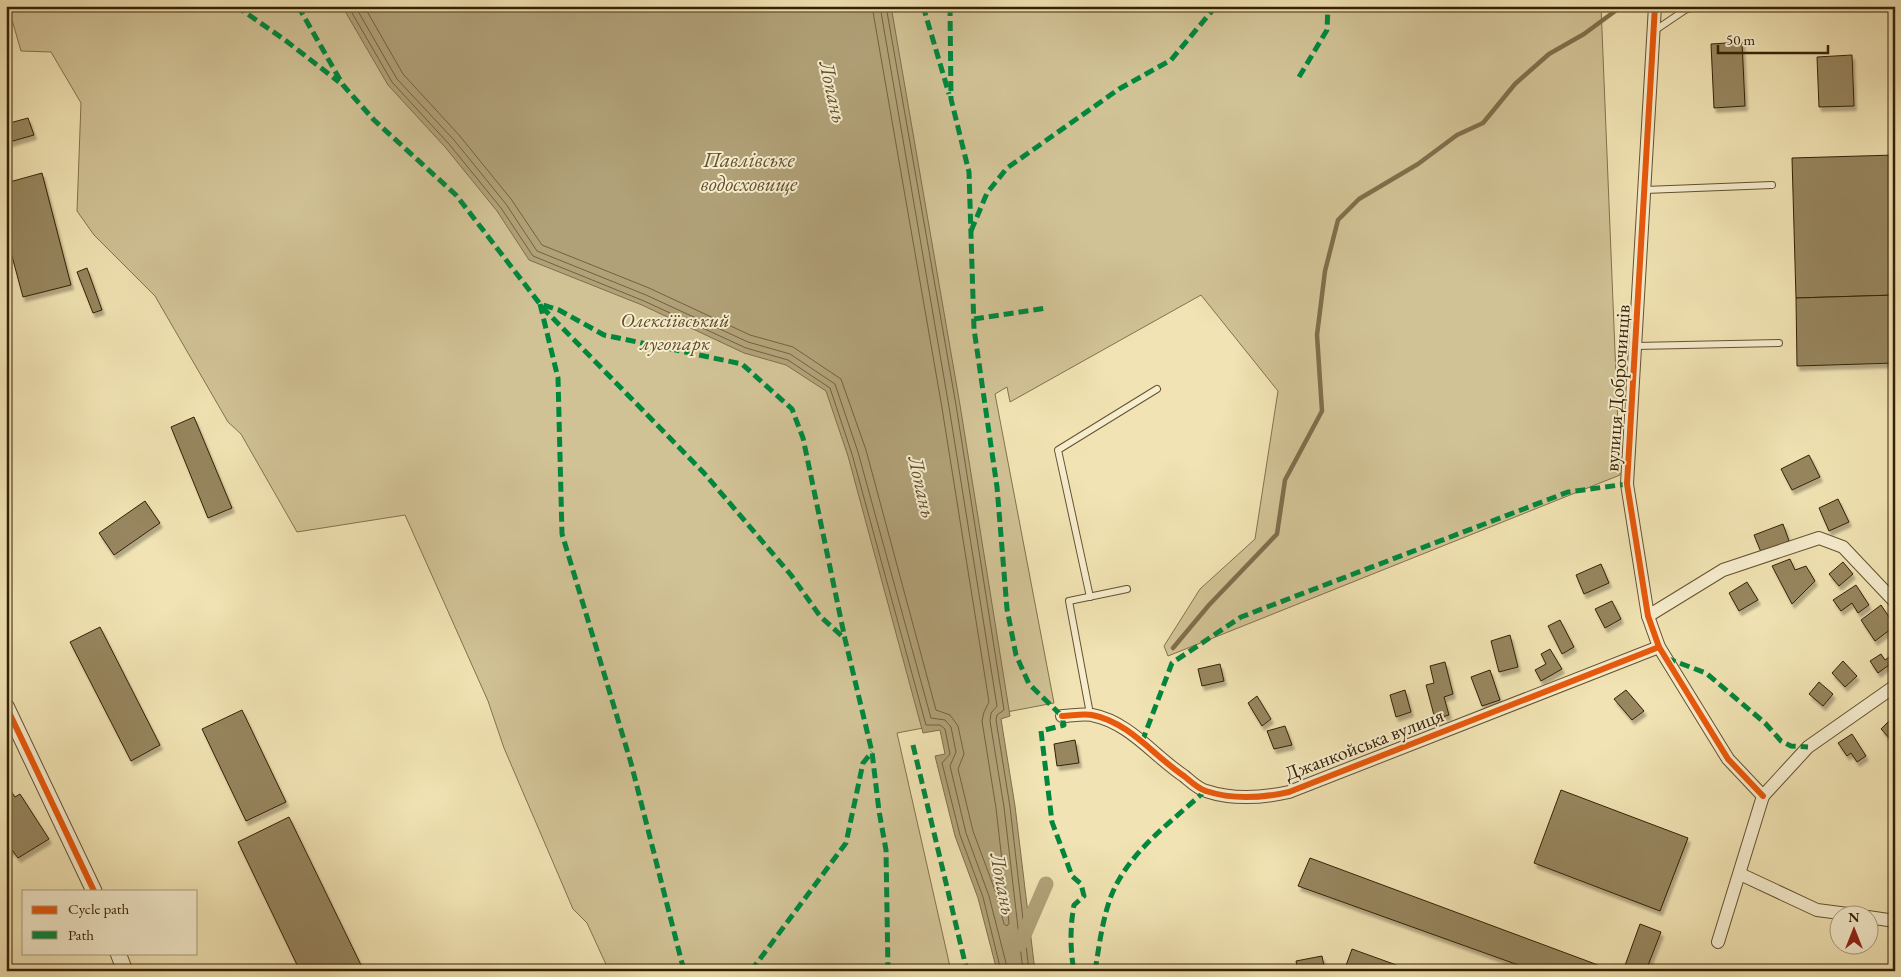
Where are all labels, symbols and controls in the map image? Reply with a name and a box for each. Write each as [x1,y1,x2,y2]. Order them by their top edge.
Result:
scale bar [1718,22,1828,54]
text: 50 m [1726,30,1755,49]
water label: Лопань [813,57,854,125]
water label: Павлівське водосховище [701,146,798,197]
street label: вулиця Доброчинців [1598,304,1636,472]
park label: Олексіївський лугопарк [621,307,729,356]
water label: Лопань [902,452,943,520]
street label: Джанкойська вулиця [1281,702,1447,786]
water label: Лопань [984,850,1023,917]
legend [22,890,198,954]
text: Cycle path [68,899,130,918]
north arrow [1828,904,1878,954]
text: N [1848,908,1860,926]
text: Path [68,925,94,944]

